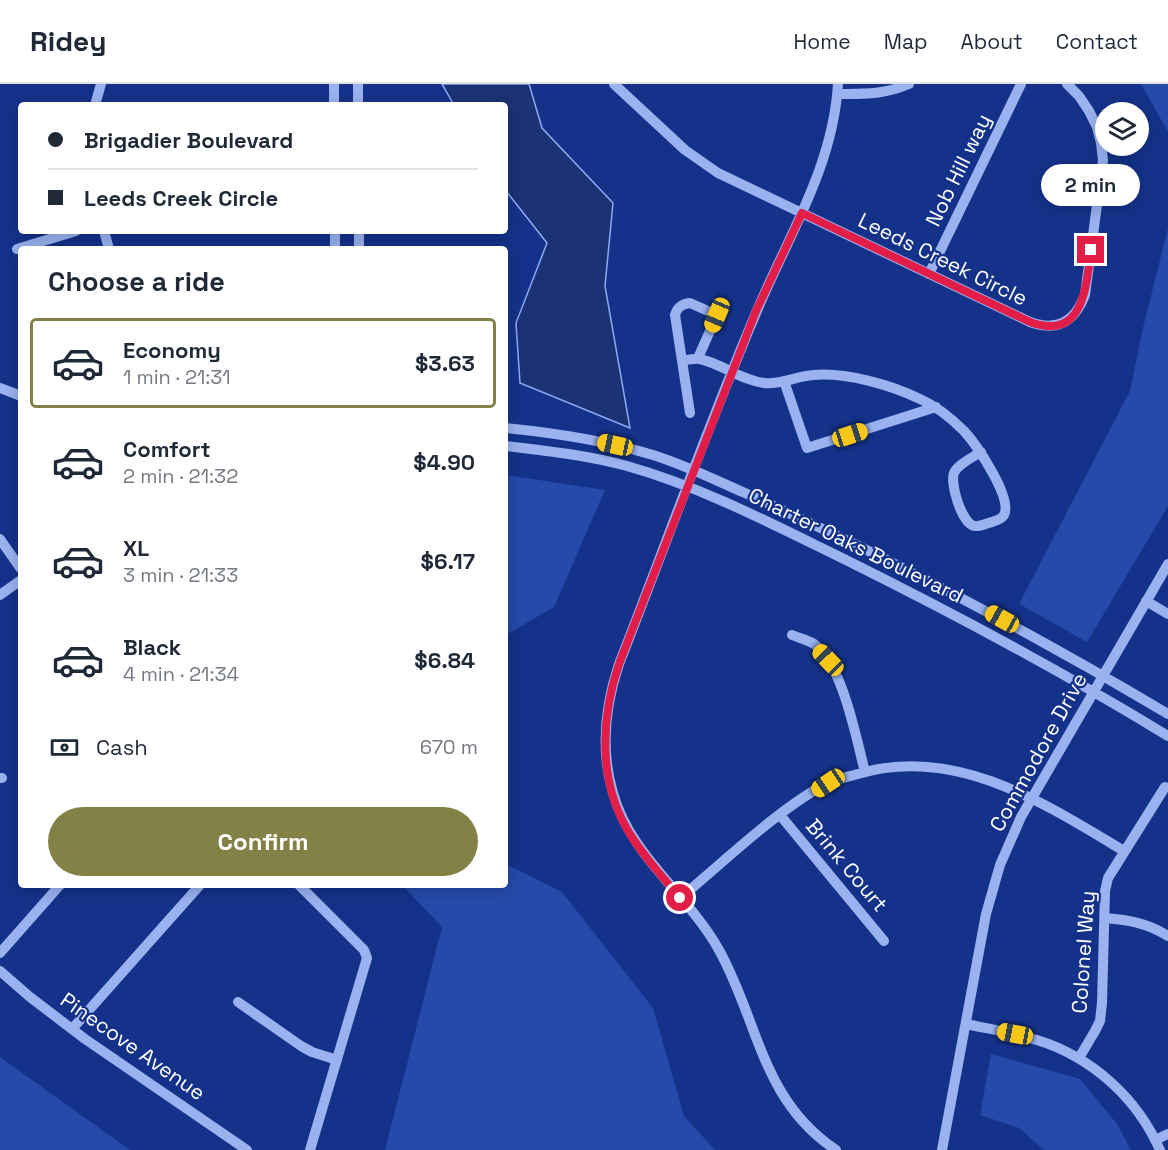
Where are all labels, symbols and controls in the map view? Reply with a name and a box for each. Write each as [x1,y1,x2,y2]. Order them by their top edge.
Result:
text: Ridey [30,23,106,59]
text: Home [793,28,851,55]
text: Map [884,28,928,55]
text: About [961,28,1023,55]
text: Contact [1056,28,1138,55]
map controls [1095,102,1149,156]
button: layers [1095,102,1149,156]
street label: Nob Hill way [919,109,997,231]
text: Brigadier Boulevard [84,126,293,154]
callout: 2 min [1042,163,1140,205]
text: 2 min [1065,172,1116,198]
text: Leeds Creek Circle [84,184,278,212]
street label: Leeds Creek Circle [854,206,1032,312]
route end [1077,236,1104,263]
text: Choose a ride [48,264,225,299]
car [702,295,732,335]
icon: car [51,336,105,390]
text: Economy [123,336,221,364]
text: $3.63 [415,349,475,377]
text: 1 min · 21:31 [123,364,231,390]
car [830,421,870,449]
car [596,432,634,458]
icon: car [51,435,105,489]
text: Comfort [123,435,211,463]
text: $4.90 [413,448,475,476]
text: 2 min · 21:32 [123,463,238,489]
street label: Charter Oaks Boulevard [744,481,968,609]
icon: car [51,534,105,588]
text: XL [123,534,149,562]
text: $6.17 [421,547,475,575]
text: 3 min · 21:33 [123,562,238,588]
car [982,602,1022,636]
icon: car [51,633,105,687]
text: Black [123,633,181,661]
car [809,641,847,679]
text: $6.84 [414,646,475,674]
text: 4 min · 21:34 [123,661,239,687]
street label: Commodore Drive [983,668,1093,836]
icon: cash [48,731,81,764]
text: Cash [96,733,148,761]
text: 670 m [420,734,478,760]
car [808,765,848,801]
button: Confirm [48,807,478,876]
street label: Brink Court [800,813,894,917]
route start [666,884,693,911]
street label: Colonel Way [1065,890,1101,1014]
street label: Pinecove Avenue [55,986,211,1106]
car [996,1022,1034,1046]

